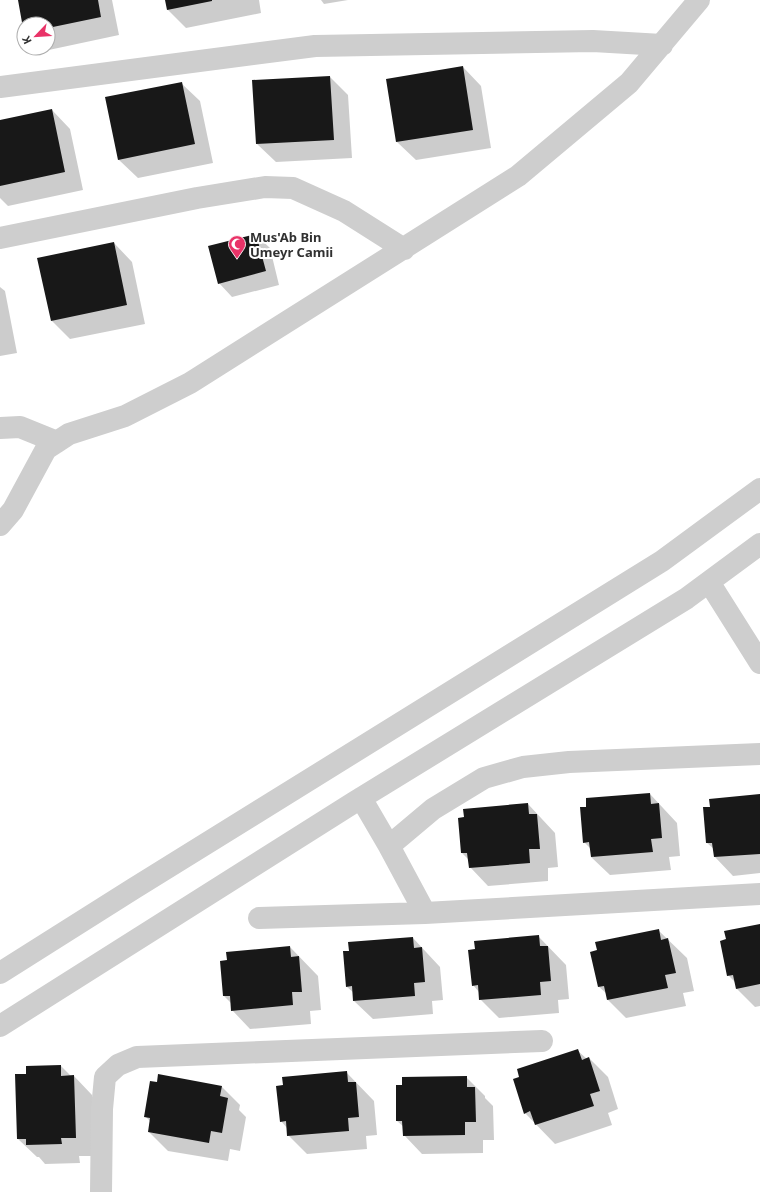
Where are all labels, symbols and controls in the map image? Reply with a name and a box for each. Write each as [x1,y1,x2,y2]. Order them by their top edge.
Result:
north arrow [16,16,56,56]
text: K [18,33,35,47]
place label: Mus'Ab Bin Umeyr Camii [250,228,333,261]
mosque icon: Mus'Ab Bin Umeyr Camii [227,234,247,259]

